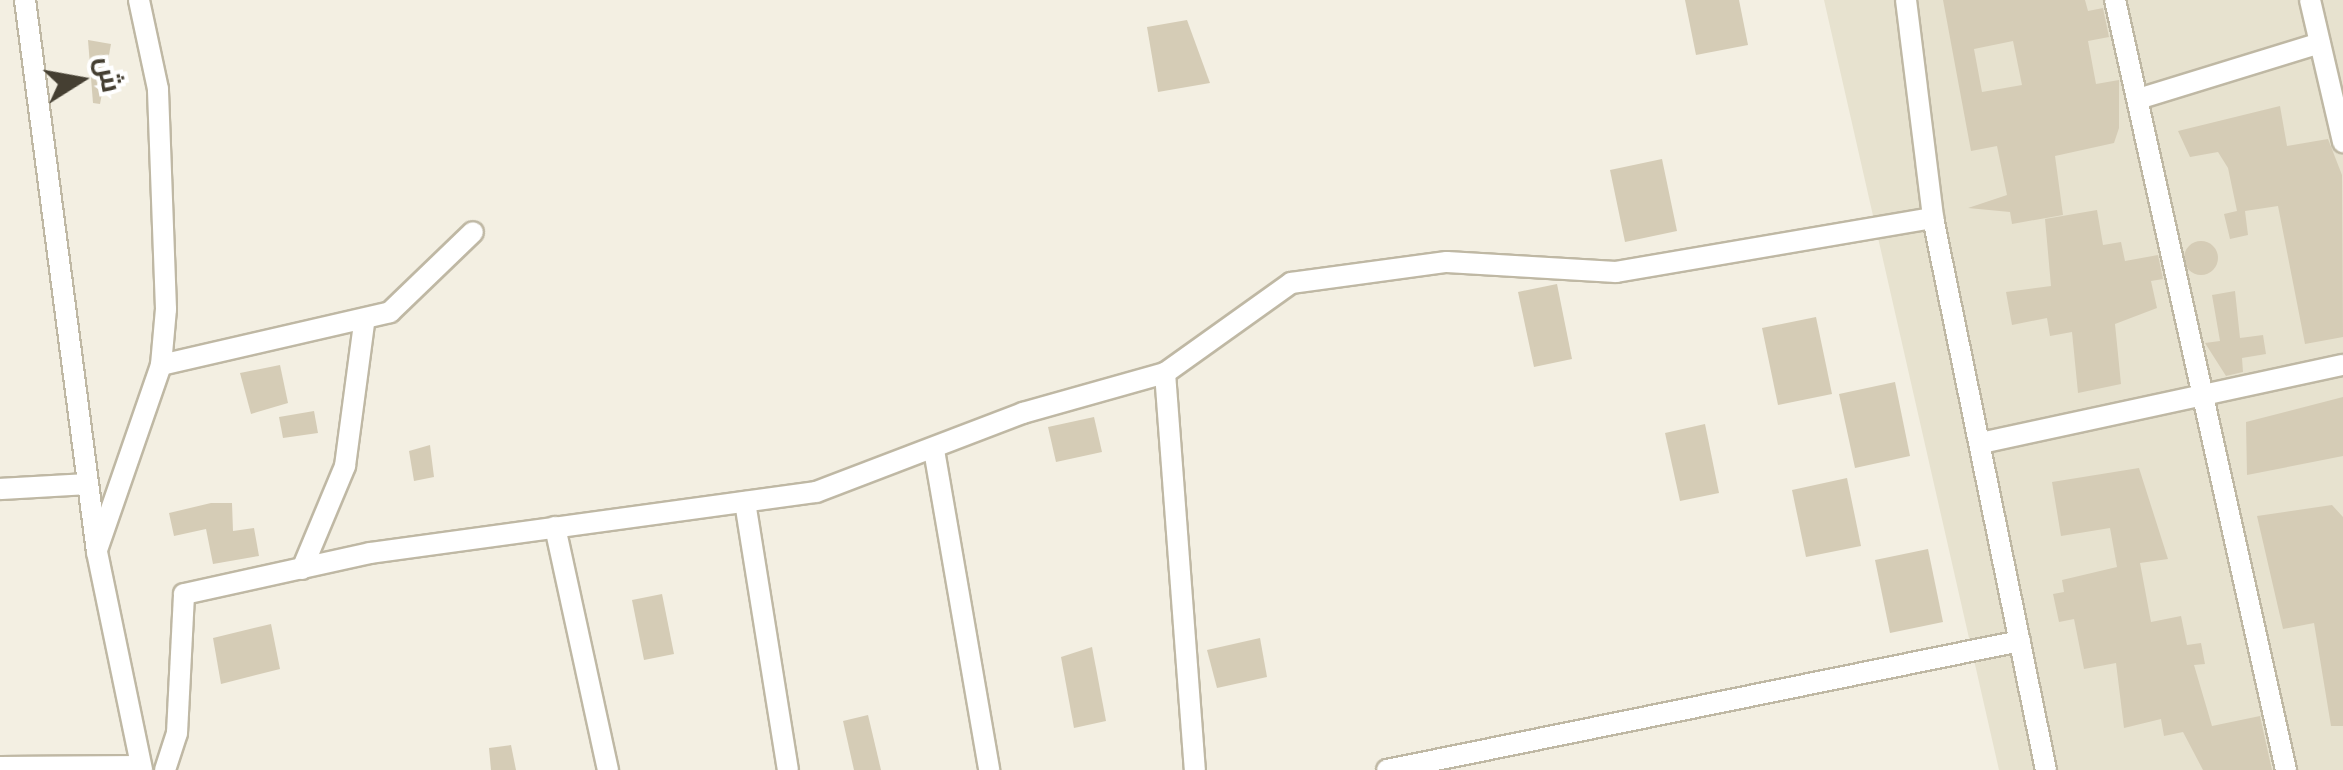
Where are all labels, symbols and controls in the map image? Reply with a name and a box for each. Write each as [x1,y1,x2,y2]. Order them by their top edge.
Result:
north arrow [30,30,130,130]
text: ش [90,53,130,95]

